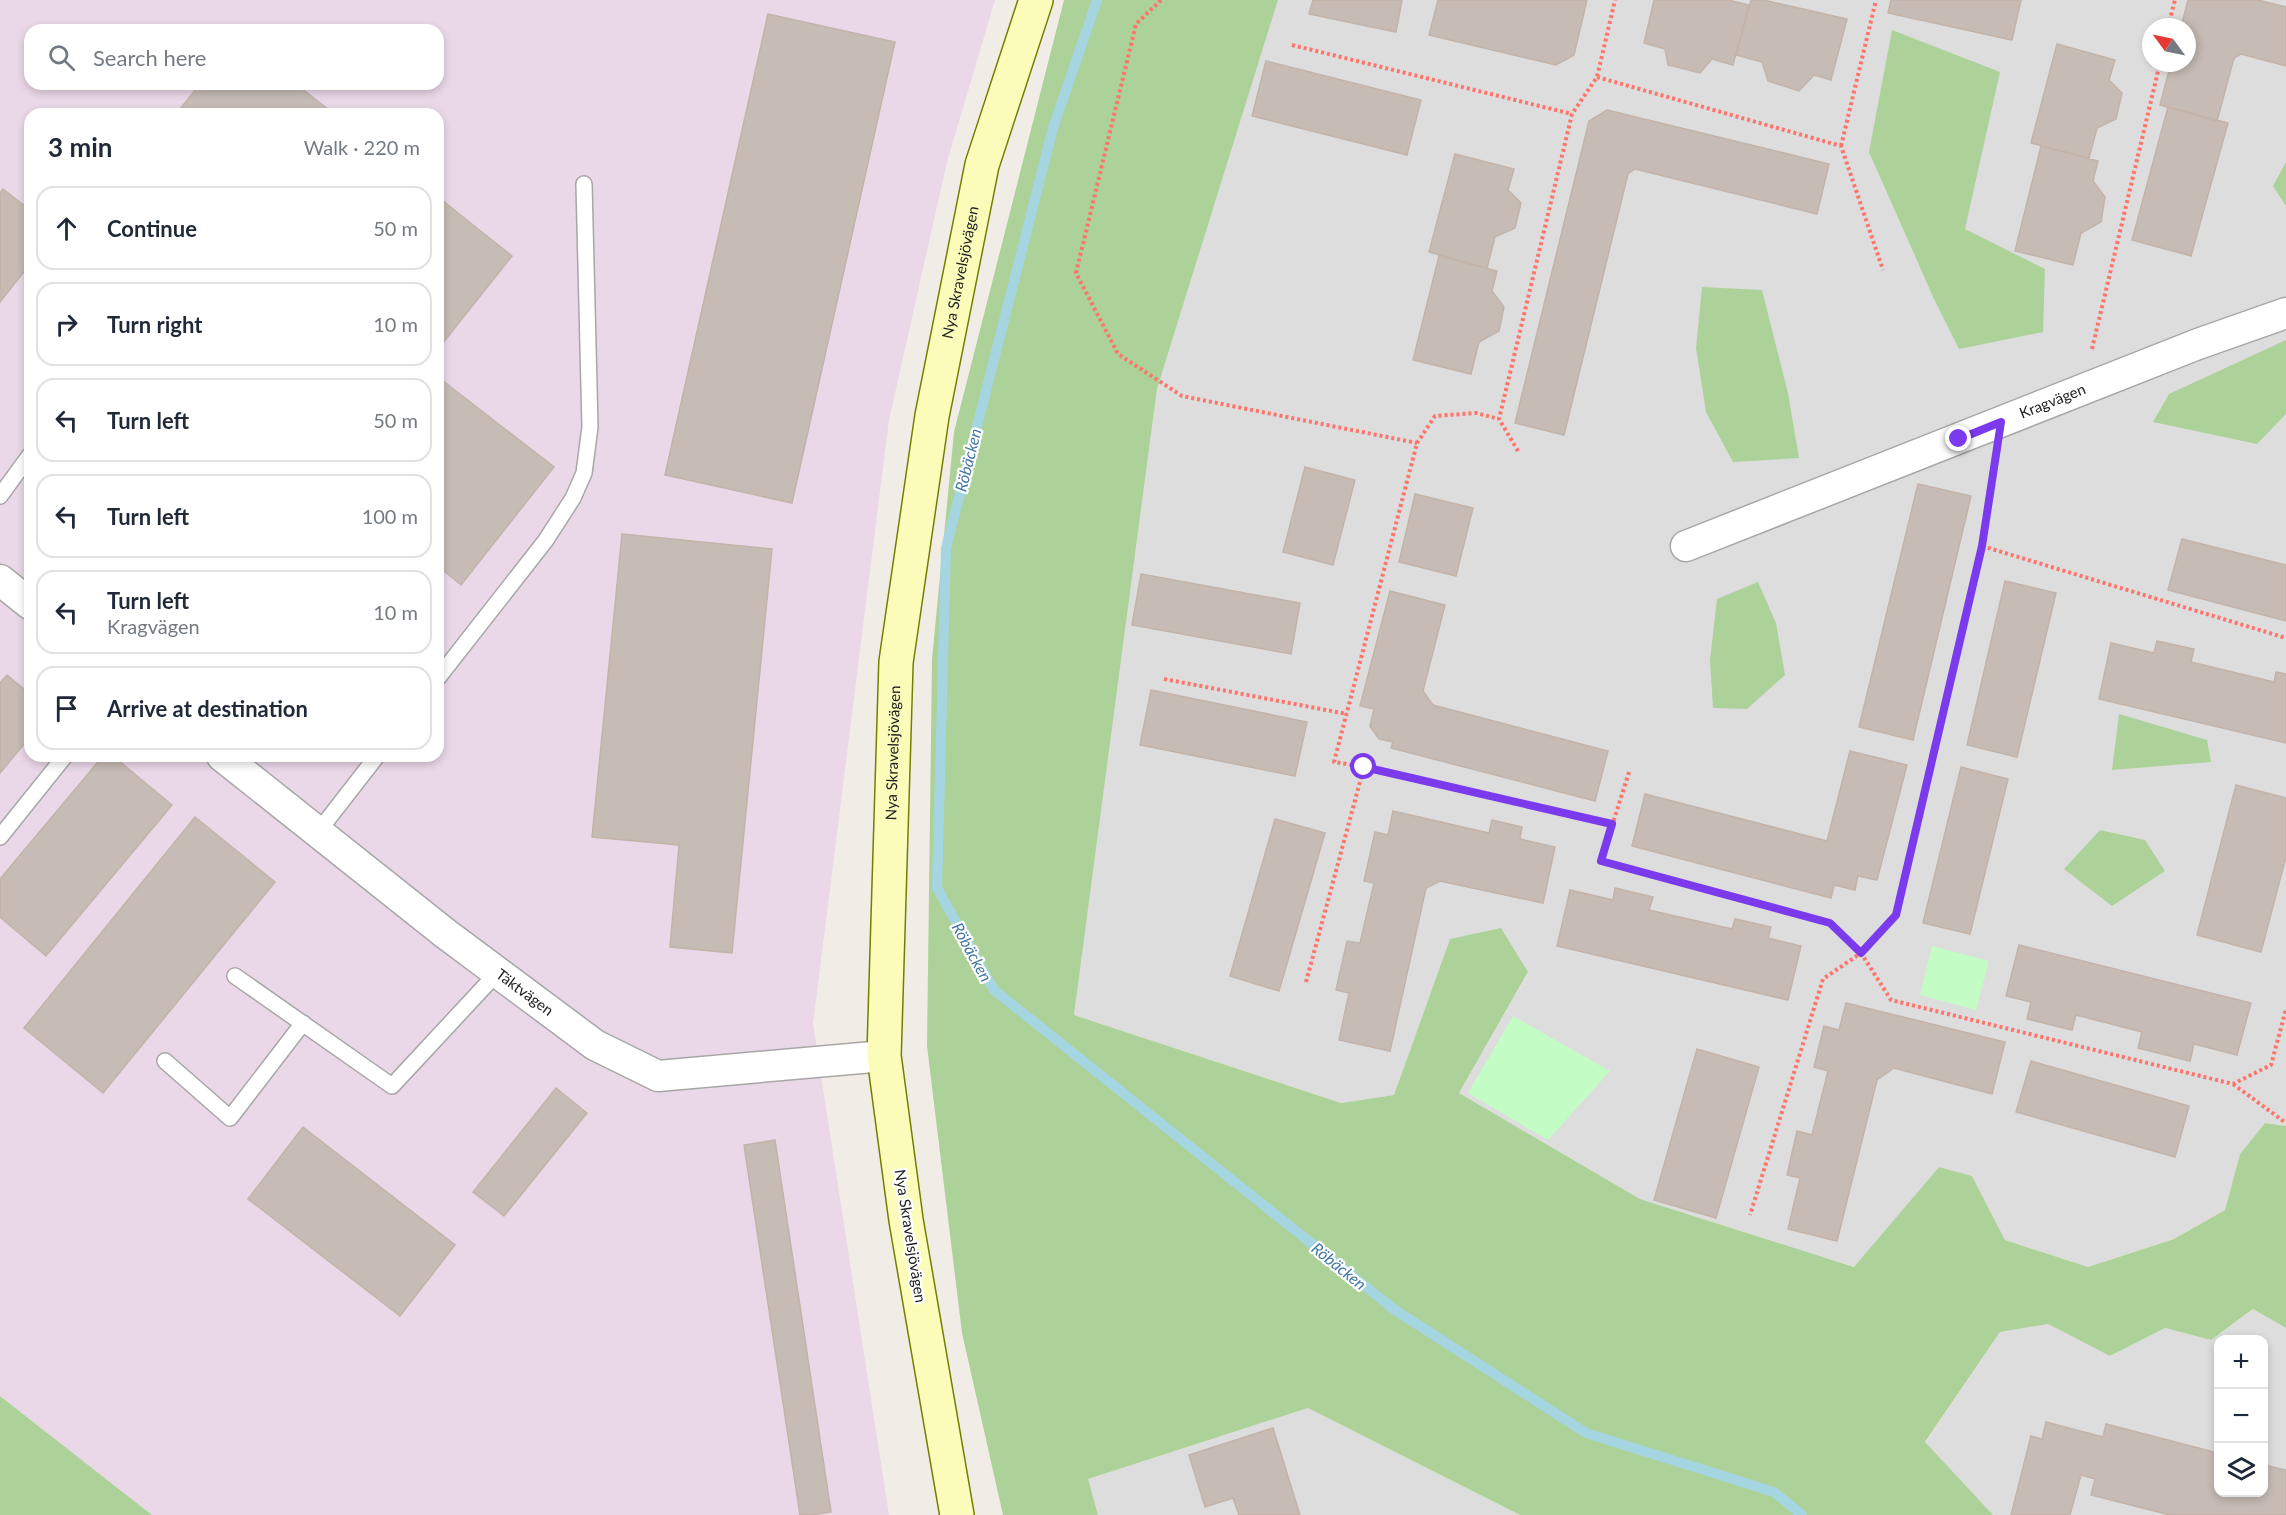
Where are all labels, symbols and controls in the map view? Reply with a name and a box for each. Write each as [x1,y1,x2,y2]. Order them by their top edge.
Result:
north arrow [2142,18,2196,72]
search box [24,24,444,90]
icon: search [45,41,78,74]
text: Search here [93,44,206,71]
text: 3 min [48,131,112,163]
text: Walk · 220 m [304,135,420,159]
street label: Nya Skravelsjövägen [938,204,982,340]
icon: ahead [50,212,83,245]
text: Continue [107,215,197,242]
text: 50 m [373,216,418,240]
icon: right [50,308,83,341]
text: Turn right [107,311,202,338]
text: 10 m [373,312,418,336]
street label: Kragvägen [2016,379,2088,422]
icon: left [50,404,83,437]
text: Turn left [107,407,189,434]
text: 50 m [373,408,418,432]
route end [1945,425,1971,451]
water label: Röbäcken [951,426,985,493]
icon: left [50,500,83,533]
text: Turn left [107,503,189,530]
text: 100 m [362,504,418,528]
text: Turn left [107,587,189,614]
icon: left [50,596,83,629]
text: 10 m [373,600,418,624]
text: Kragvägen [107,614,200,638]
street label: Nya Skravelsjövägen [881,685,903,821]
icon: arrive [50,692,83,725]
text: Arrive at destination [107,695,308,722]
route start [1350,753,1376,779]
water label: Röbäcken [949,919,996,984]
street label: Täktvägen [493,964,557,1019]
street label: Nya Skravelsjövägen [892,1168,930,1304]
water label: Röbäcken [1308,1238,1370,1293]
map controls [2214,1335,2268,1497]
button: + [2214,1335,2268,1389]
button: − [2214,1389,2268,1443]
button: layers [2214,1443,2268,1497]

